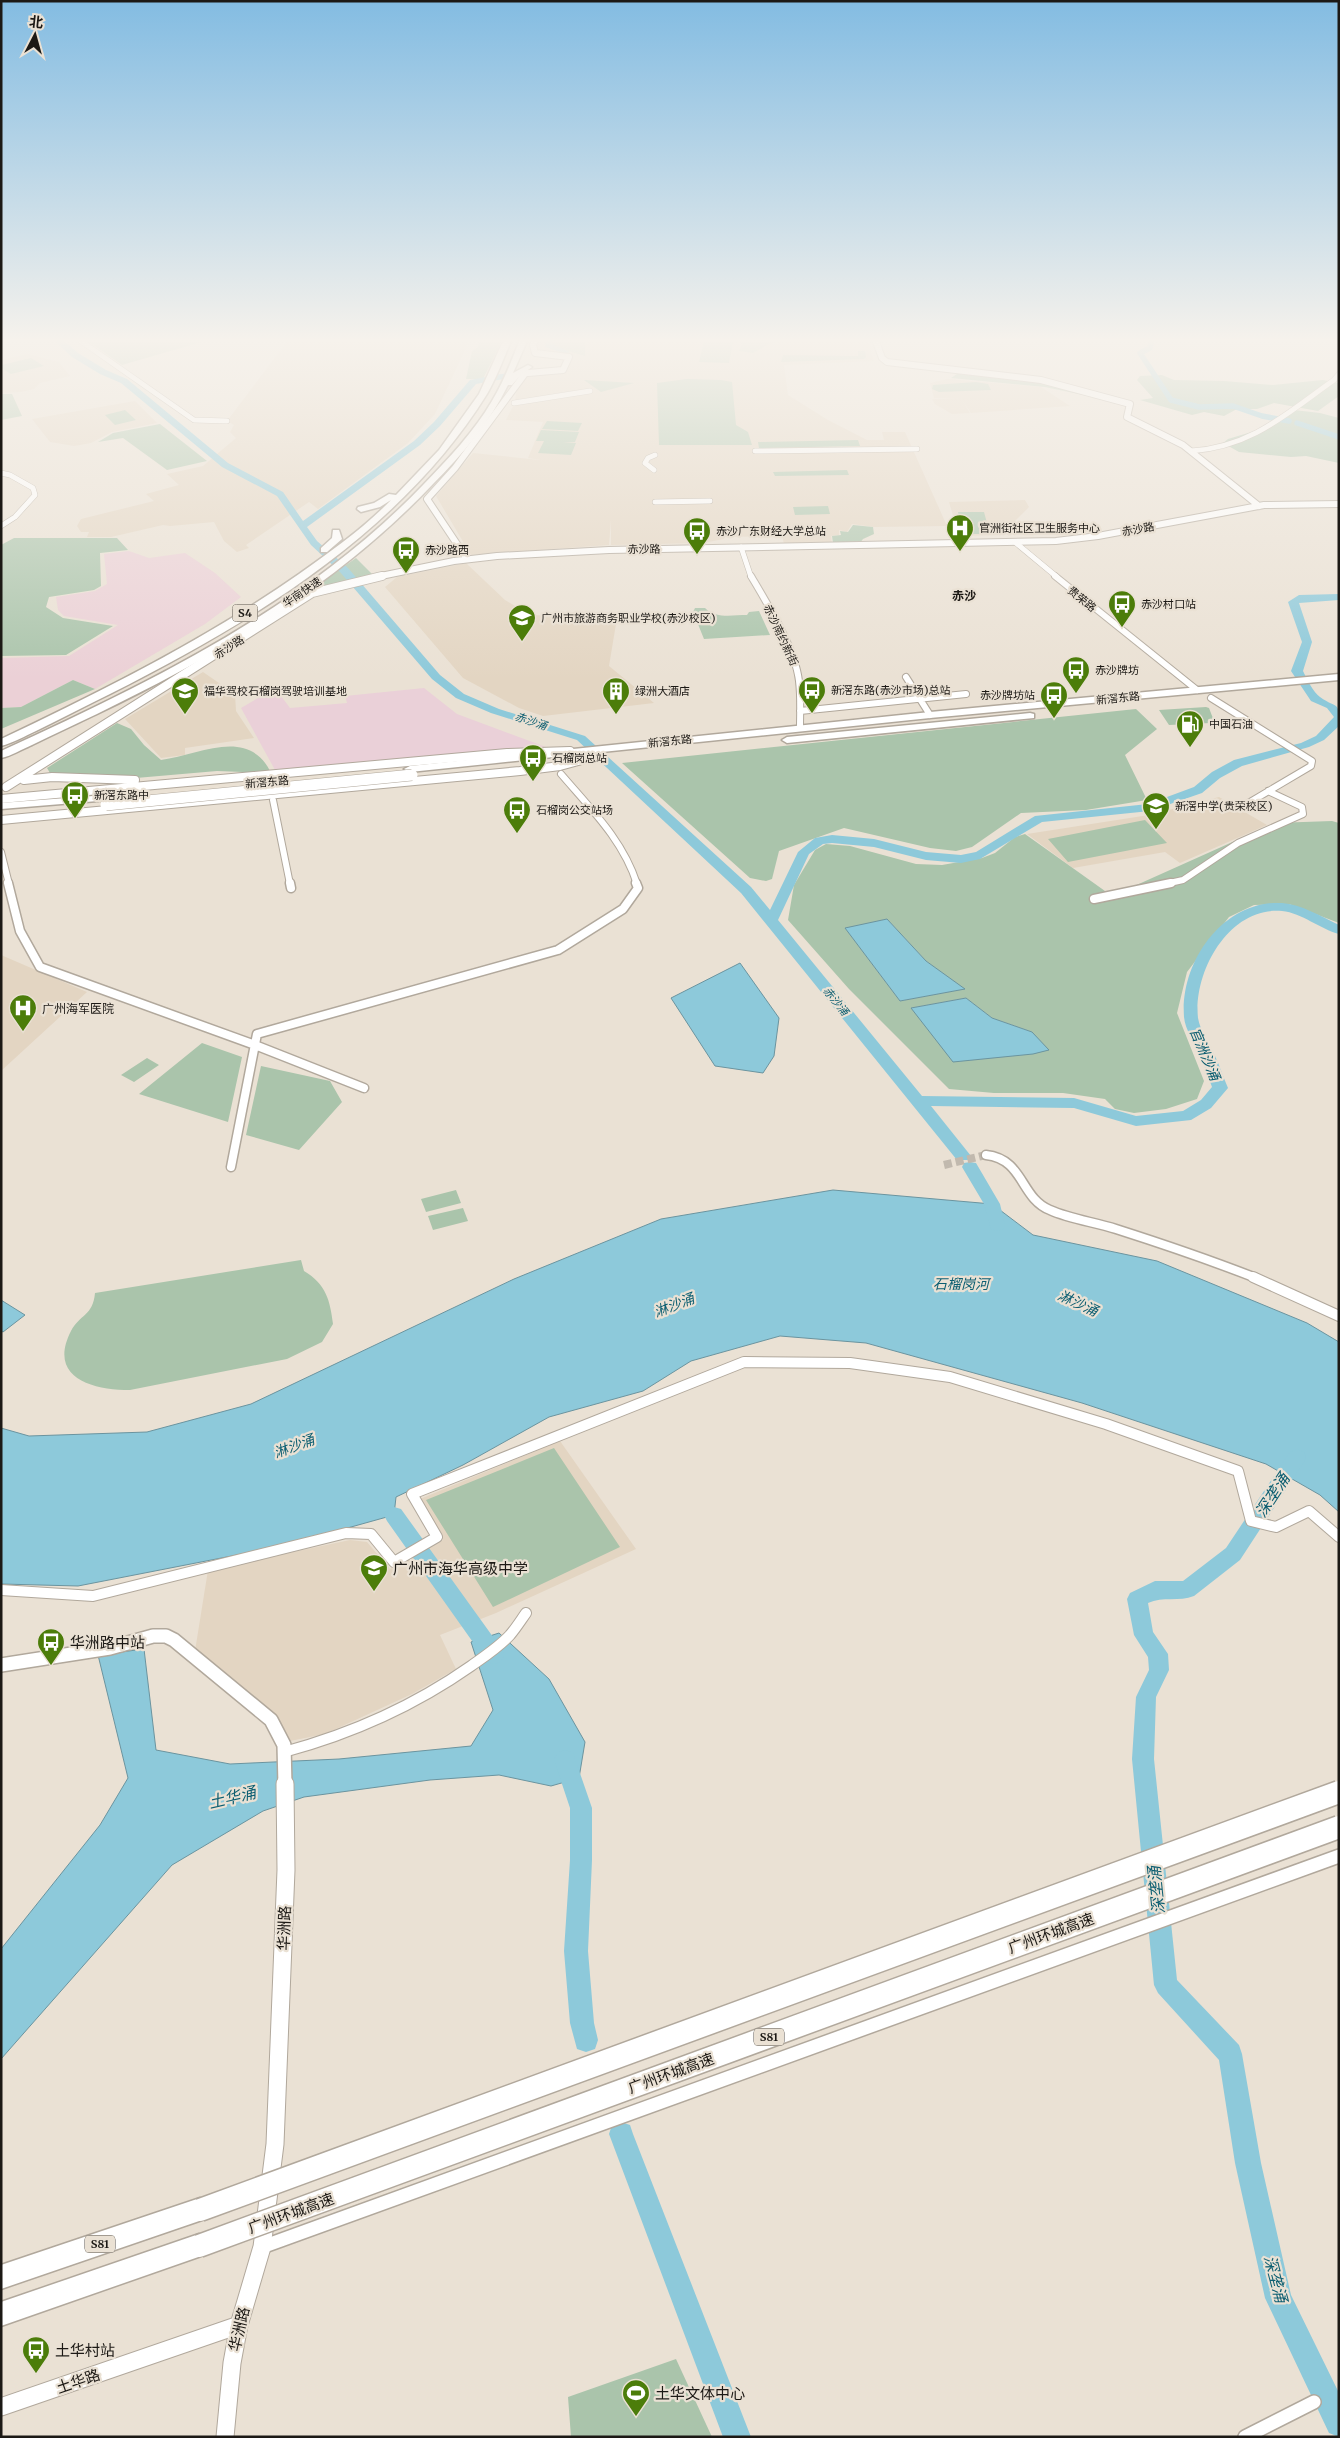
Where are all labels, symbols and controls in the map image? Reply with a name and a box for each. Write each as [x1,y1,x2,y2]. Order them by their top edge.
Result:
north arrow [10,10,60,60]
text: 北 [28,12,44,32]
hospital icon: 官洲街社区卫生服务中心 [945,513,975,552]
bus stop icon: 赤沙广东财经大学总站 [682,516,712,555]
street label: 赤沙路 [1121,519,1155,539]
place label: 官洲街社区卫生服务中心 [979,521,1100,535]
place label: 赤沙广东财经大学总站 [716,524,826,538]
bus stop icon: 赤沙路西 [391,535,421,574]
street label: 赤沙路 [627,542,661,556]
place label: 赤沙路西 [425,543,469,557]
street label: 华南快速 [280,574,324,610]
street label: 贵荣路 [1065,583,1099,615]
district label: 赤沙 [952,588,976,603]
bus stop icon: 赤沙村口站 [1107,589,1137,628]
place label: 赤沙村口站 [1141,597,1196,611]
street label: 赤沙南约新街 [761,602,801,668]
school or university icon: 广州市旅游商务职业学校(赤沙校区) [507,603,537,642]
road number: S4 [232,604,258,622]
place label: 广州市旅游商务职业学校(赤沙校区) [541,611,715,625]
street label: 赤沙路 [211,632,247,662]
bus stop icon: 赤沙牌坊 [1061,655,1091,694]
place label: 赤沙牌坊 [1095,663,1139,677]
bus stop icon: 新滘东路(赤沙市场)总站 [797,675,827,714]
school or university icon: 福华驾校石榴岗驾驶培训基地 [170,676,200,715]
building icon: 绿洲大酒店 [601,676,631,715]
bus stop icon: 赤沙牌坊站 [1039,680,1069,719]
place label: 新滘东路(赤沙市场)总站 [831,683,950,697]
place label: 福华驾校石榴岗驾驶培训基地 [204,684,347,698]
place label: 绿洲大酒店 [635,684,690,698]
place label: 赤沙牌坊站 [980,688,1035,702]
street label: 新滘东路 [1095,689,1141,707]
water label: 赤沙涌 [513,709,551,734]
fuel station icon: 中国石油 [1175,709,1205,748]
place label: 中国石油 [1209,717,1253,731]
street label: 新滘东路 [647,732,693,750]
bus stop icon: 石榴岗总站 [518,743,548,782]
place label: 石榴岗总站 [552,751,607,765]
street label: 新滘东路 [244,773,290,791]
bus stop icon: 新滘东路中 [60,780,90,819]
place label: 新滘东路中 [94,788,149,802]
school or university icon: 新滘中学(贵荣校区) [1141,791,1171,830]
bus stop icon: 石榴岗公交站场 [502,795,532,834]
place label: 新滘中学(贵荣校区) [1175,799,1272,813]
place label: 石榴岗公交站场 [536,803,613,817]
water label: 赤沙涌 [820,984,853,1020]
hospital icon: 广州海军医院 [8,993,38,1032]
place label: 广州海军医院 [42,1001,114,1016]
water label: 官洲沙涌 [1186,1025,1225,1085]
water label: 石榴岗河 [933,1275,992,1293]
water label: 淋沙涌 [1055,1286,1103,1321]
water label: 淋沙涌 [651,1288,699,1321]
water label: 淋沙涌 [271,1430,319,1462]
water label: 深垄涌 [1251,1468,1295,1521]
school or university icon: 广州市海华高级中学 [359,1553,389,1592]
place label: 广州市海华高级中学 [393,1559,528,1578]
bus stop icon: 华洲路中站 [36,1627,66,1666]
place label: 华洲路中站 [70,1633,145,1652]
water label: 土华涌 [206,1781,260,1812]
water label: 深垄涌 [1143,1863,1168,1915]
street label: 华洲路 [274,1905,294,1951]
street label: 广州环城高速 [1005,1909,1097,1957]
road number: S81 [754,2028,784,2045]
street label: 广州环城高速 [625,2049,717,2097]
street label: 广州环城高速 [245,2189,337,2237]
road number: S81 [85,2236,115,2252]
water label: 深垄涌 [1260,2253,1292,2307]
street label: 华洲路 [225,2305,253,2353]
bus stop icon: 土华村站 [21,2335,51,2374]
place label: 土华村站 [55,2341,115,2360]
street label: 土华路 [54,2365,102,2397]
sports icon: 土华文体中心 [621,2378,651,2417]
place label: 土华文体中心 [655,2384,745,2403]

